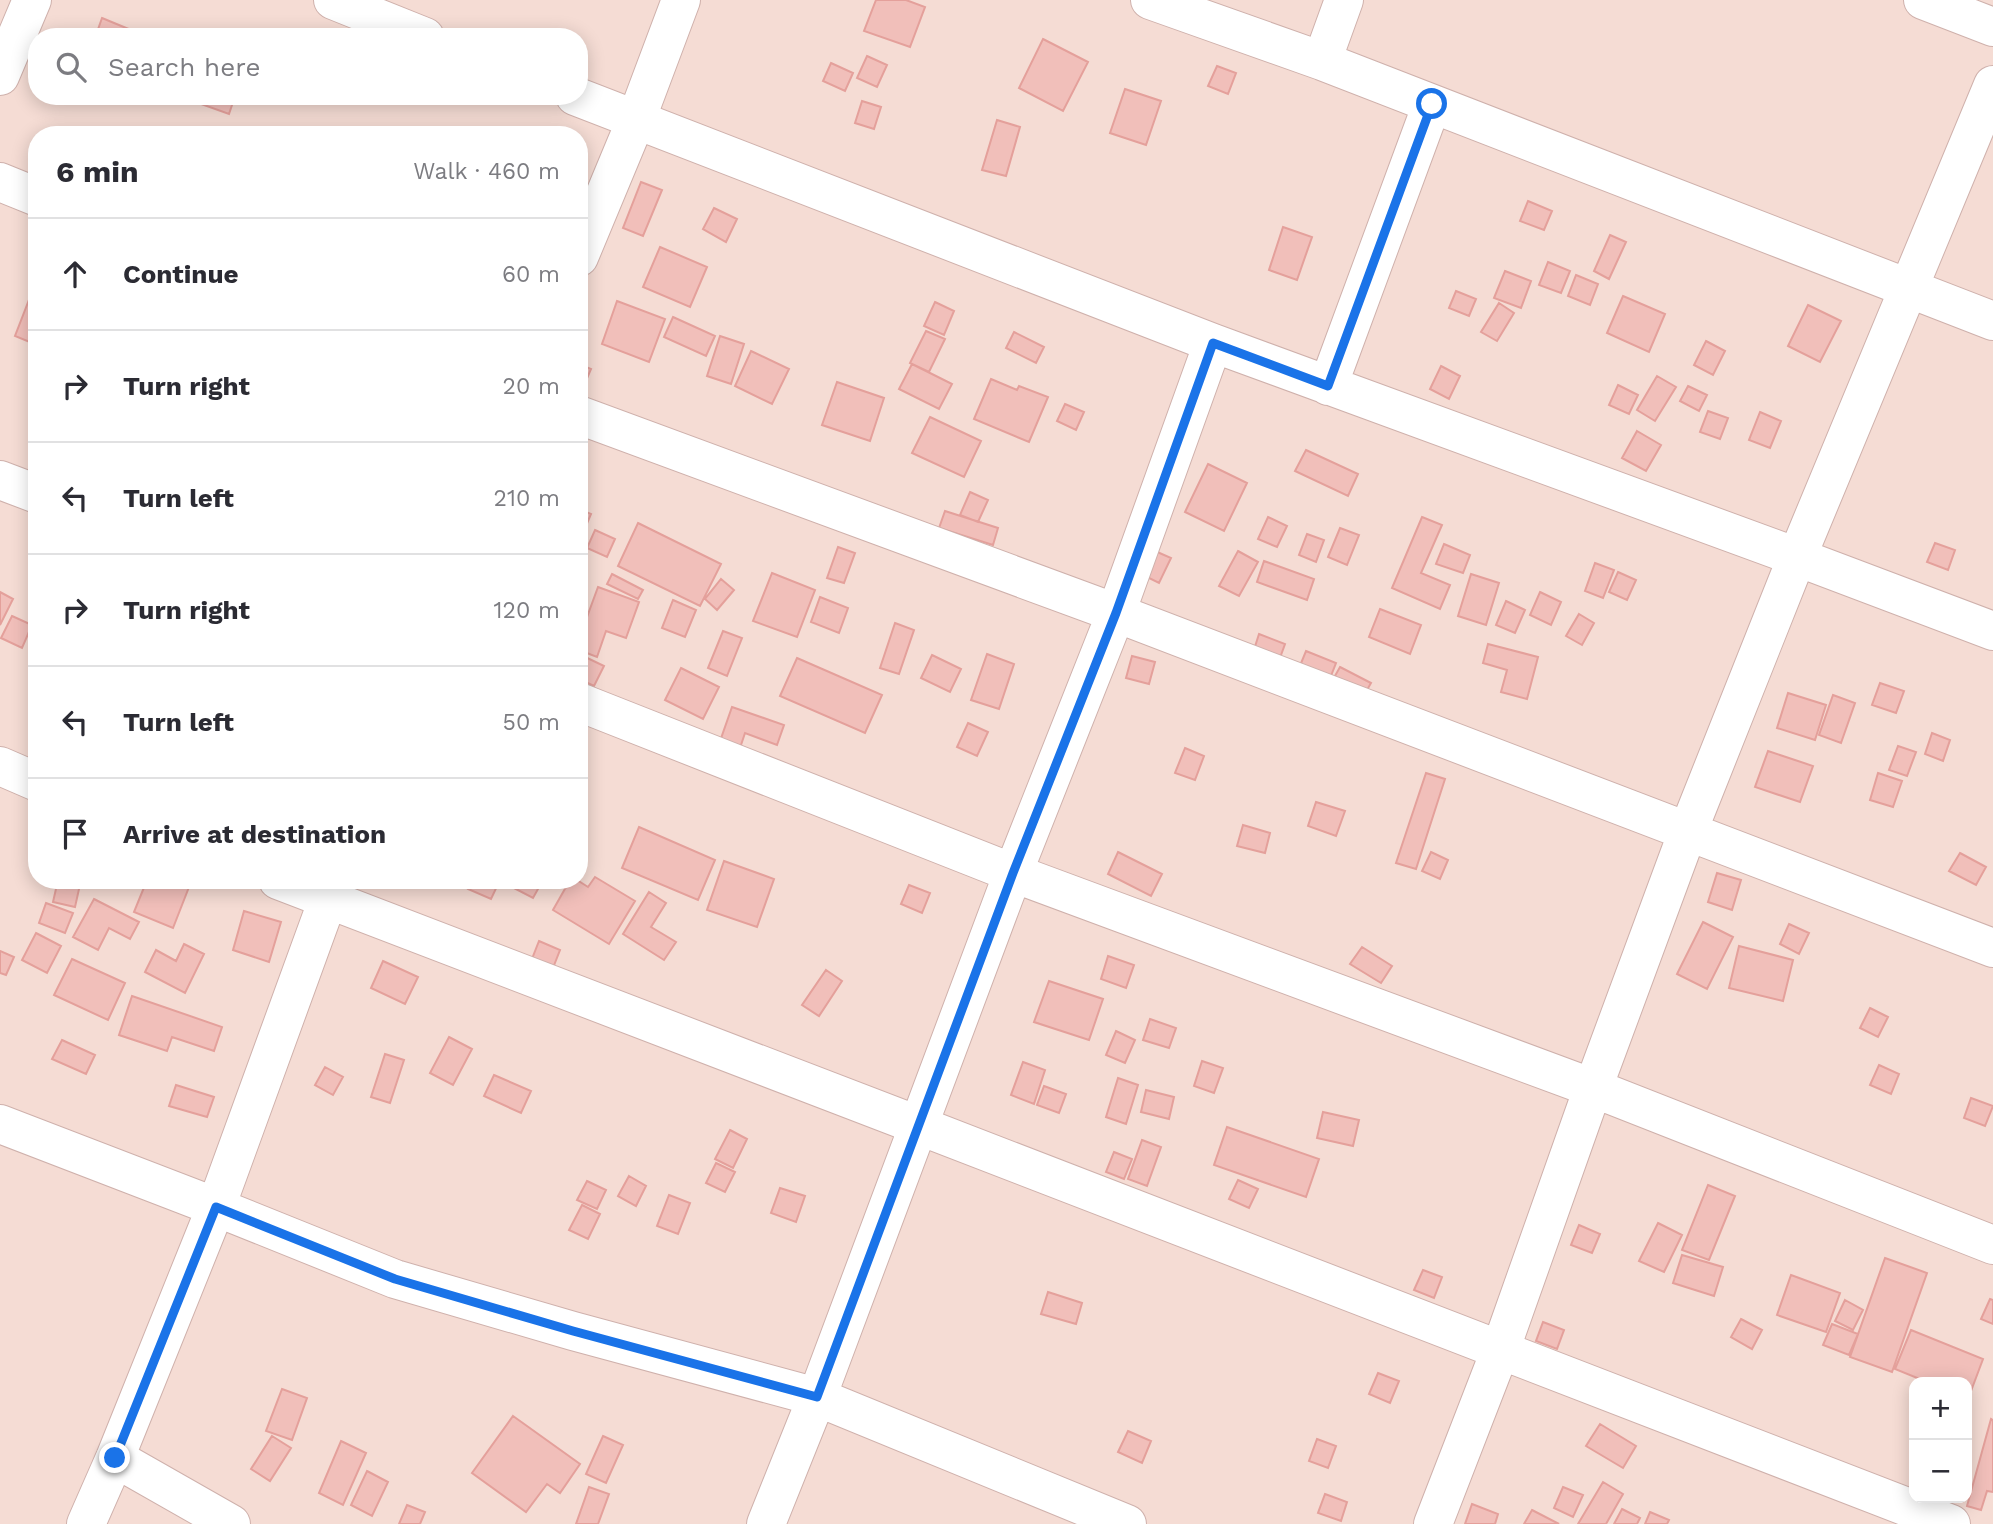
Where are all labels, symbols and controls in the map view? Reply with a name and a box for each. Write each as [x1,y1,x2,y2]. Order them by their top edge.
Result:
search box [28,28,588,105]
icon: search [52,48,90,86]
text: Search here [108,52,260,82]
route start [1416,88,1447,119]
text: 6 min [56,154,139,189]
text: Walk · 460 m [413,158,560,185]
icon: ahead [56,255,94,293]
text: Continue [123,259,239,289]
text: 60 m [502,261,560,288]
icon: right [56,367,94,405]
text: Turn right [123,371,250,401]
text: 20 m [503,373,560,400]
icon: left [56,479,94,517]
text: Turn left [123,483,234,513]
text: 210 m [494,485,560,512]
icon: right [56,591,94,629]
text: Turn right [123,595,250,625]
text: 120 m [494,597,560,624]
icon: left [56,703,94,741]
text: Turn left [123,707,234,737]
text: 50 m [503,709,560,736]
icon: arrive [56,815,94,853]
text: Arrive at destination [123,819,386,849]
map controls [1909,1377,1972,1503]
button: + [1909,1377,1972,1440]
button: − [1909,1440,1972,1503]
route end [99,1442,130,1473]

